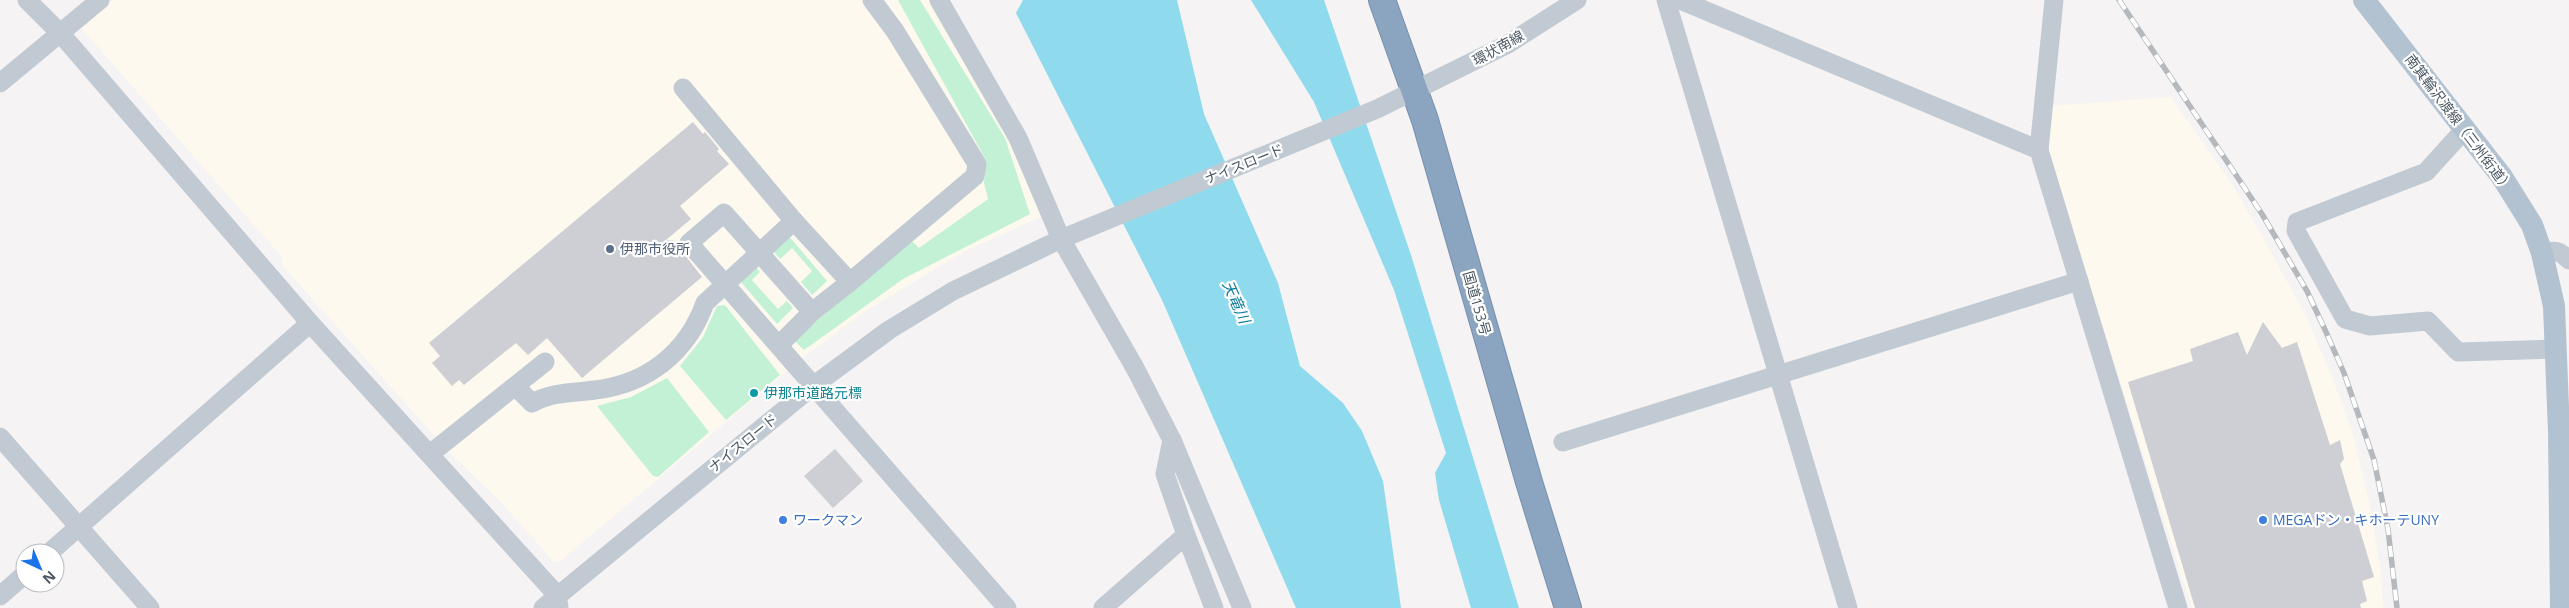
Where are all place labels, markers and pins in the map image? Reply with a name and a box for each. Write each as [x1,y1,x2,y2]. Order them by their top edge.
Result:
place label: 伊那市役所 [620,239,690,258]
marker: 伊那市役所 [604,243,616,255]
place label: 伊那市道路元標 [764,383,862,402]
marker: 伊那市道路元標 [748,387,760,399]
place label: ワークマン [793,510,863,529]
place label: MEGAドン・キホーテUNY [2273,510,2439,529]
marker: ワークマン [777,514,789,526]
marker: MEGAドン・キホーテUNY [2257,514,2269,526]

